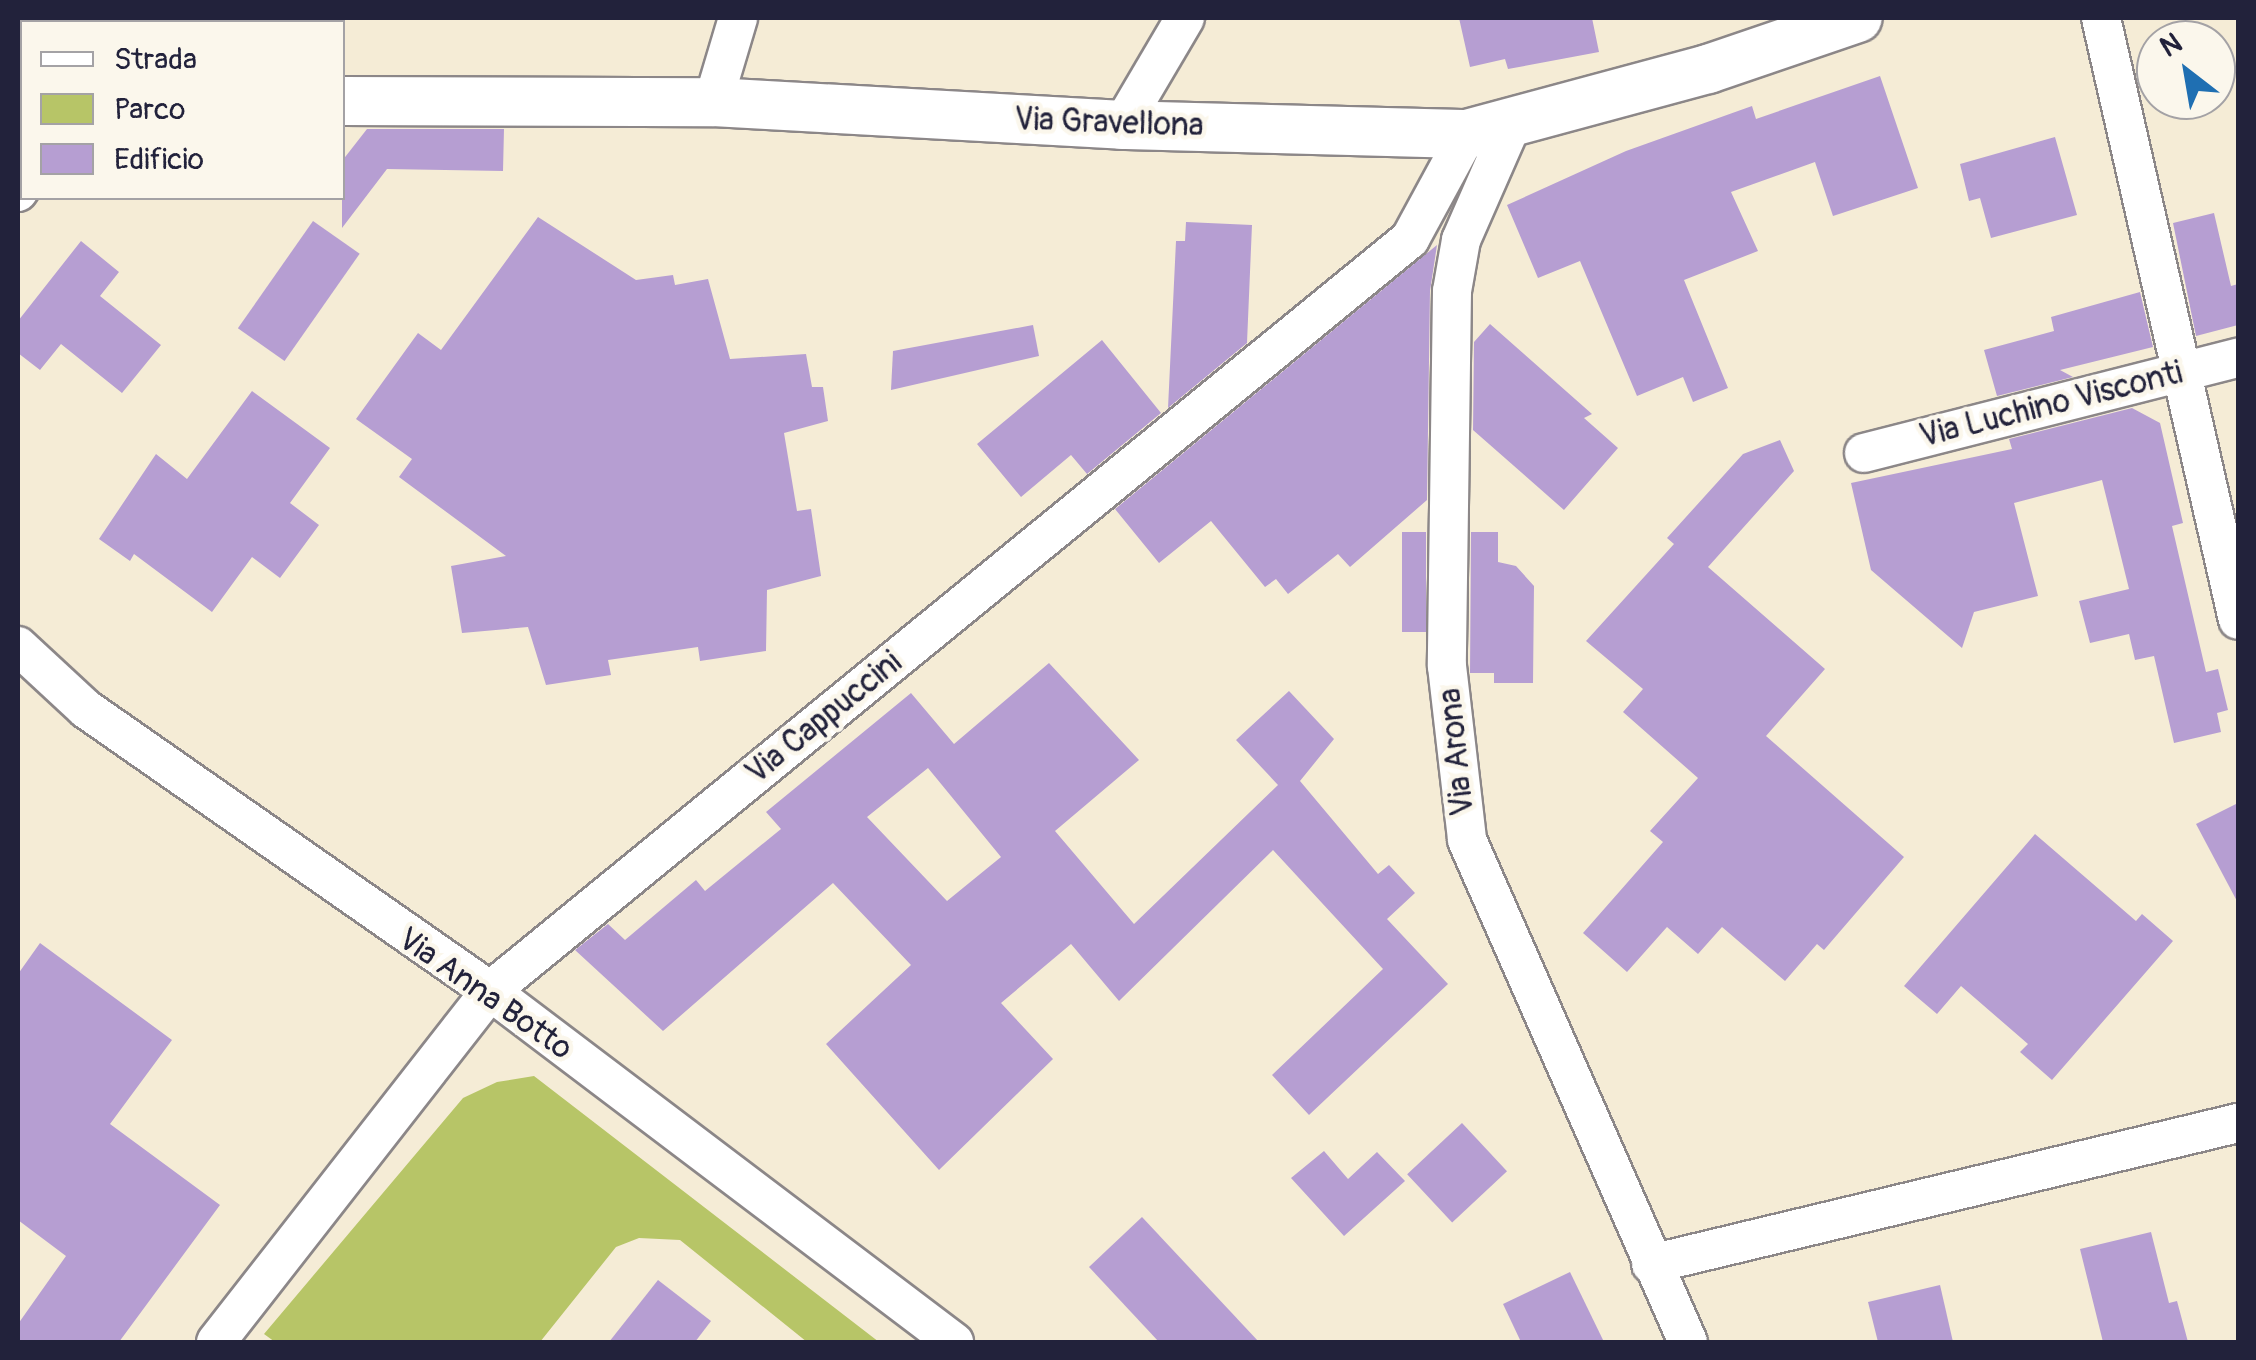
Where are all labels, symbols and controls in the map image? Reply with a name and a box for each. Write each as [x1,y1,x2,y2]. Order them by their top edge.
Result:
legend [20,20,345,200]
north arrow [2136,20,2236,120]
text: N [2154,26,2188,65]
text: Strada [114,41,197,78]
text: Parco [114,91,185,128]
street label: Via Gravellona [1014,101,1204,145]
text: Edificio [114,141,204,178]
street label: Via Luchino Visconti [1916,354,2186,456]
street label: Via Cappuccini [738,644,910,792]
street label: Via Arona [1431,686,1483,818]
street label: Via Anna Botto [391,920,579,1068]

